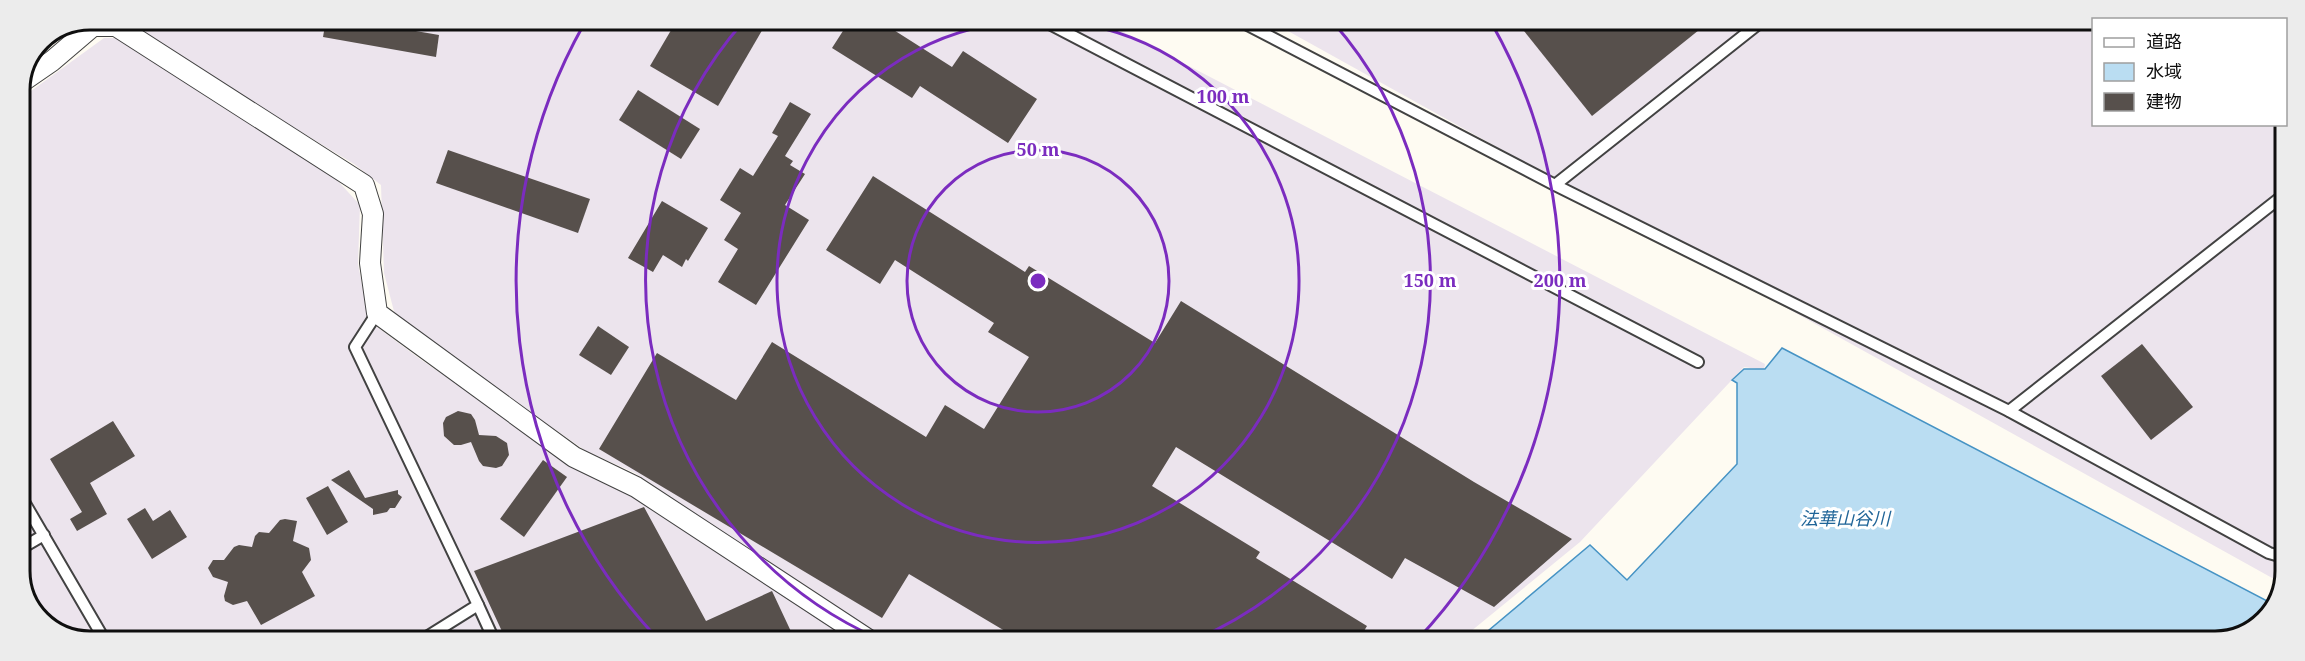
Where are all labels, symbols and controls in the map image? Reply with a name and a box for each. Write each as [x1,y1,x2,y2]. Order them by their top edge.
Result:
legend [2092,18,2287,126]
text: 道路 [2146,29,2182,53]
text: 水域 [2146,59,2182,83]
text: 100 m [1197,84,1250,108]
text: 建物 [2146,89,2182,113]
text: 50 m [1017,137,1060,161]
text: 150 m [1404,268,1457,292]
text: 200 m [1534,268,1587,292]
centre of rings [1028,271,1048,291]
water label: 法華山谷川 [1800,506,1892,530]

